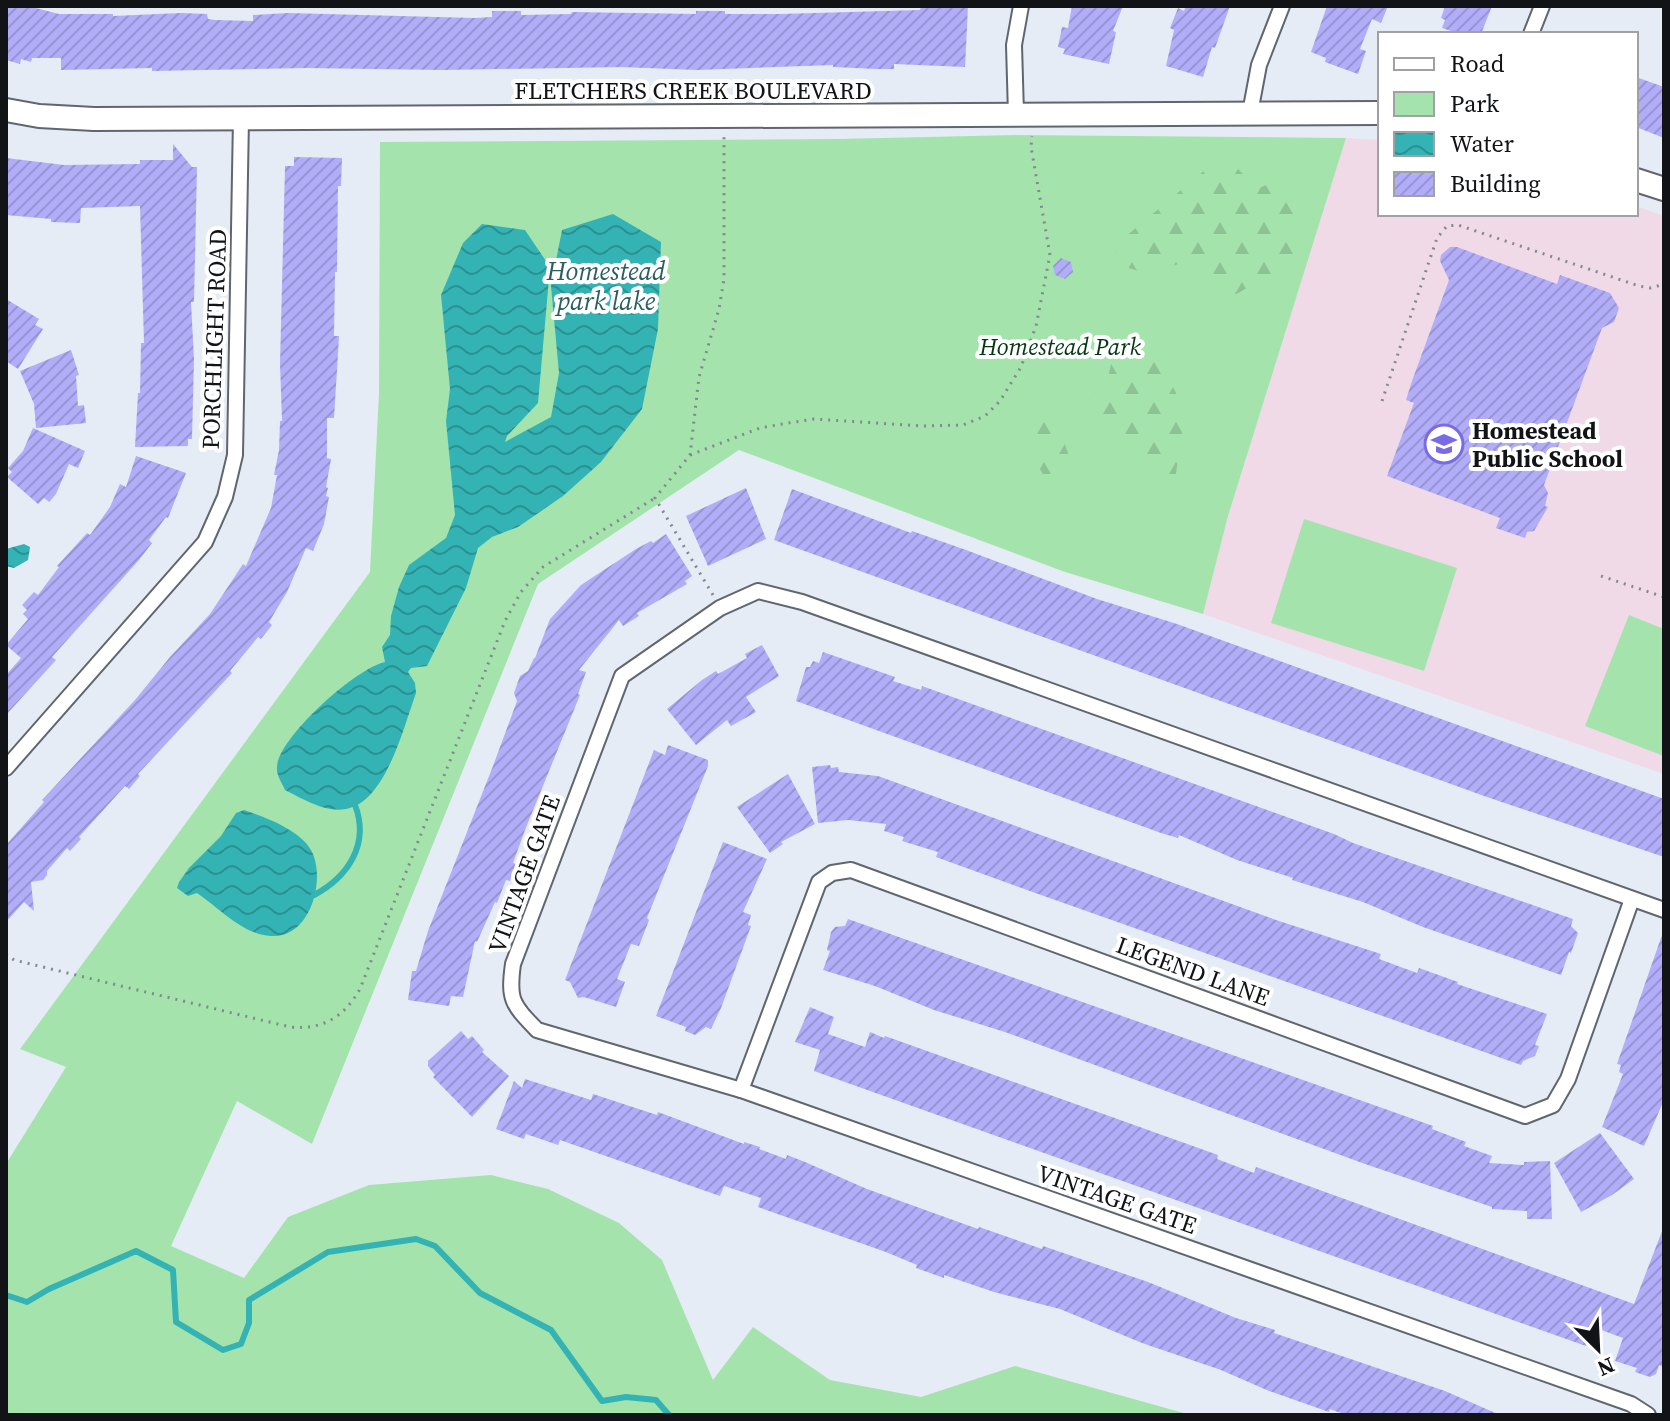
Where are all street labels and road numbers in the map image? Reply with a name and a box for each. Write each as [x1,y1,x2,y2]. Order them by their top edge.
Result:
street label: FLETCHERS CREEK BOULEVARD [514,74,872,107]
street label: PORCHLIGHT ROAD [194,228,234,450]
street label: VINTAGE GATE [480,790,568,958]
street label: LEGEND LANE [1112,928,1274,1014]
street label: VINTAGE GATE [1033,1156,1201,1242]

